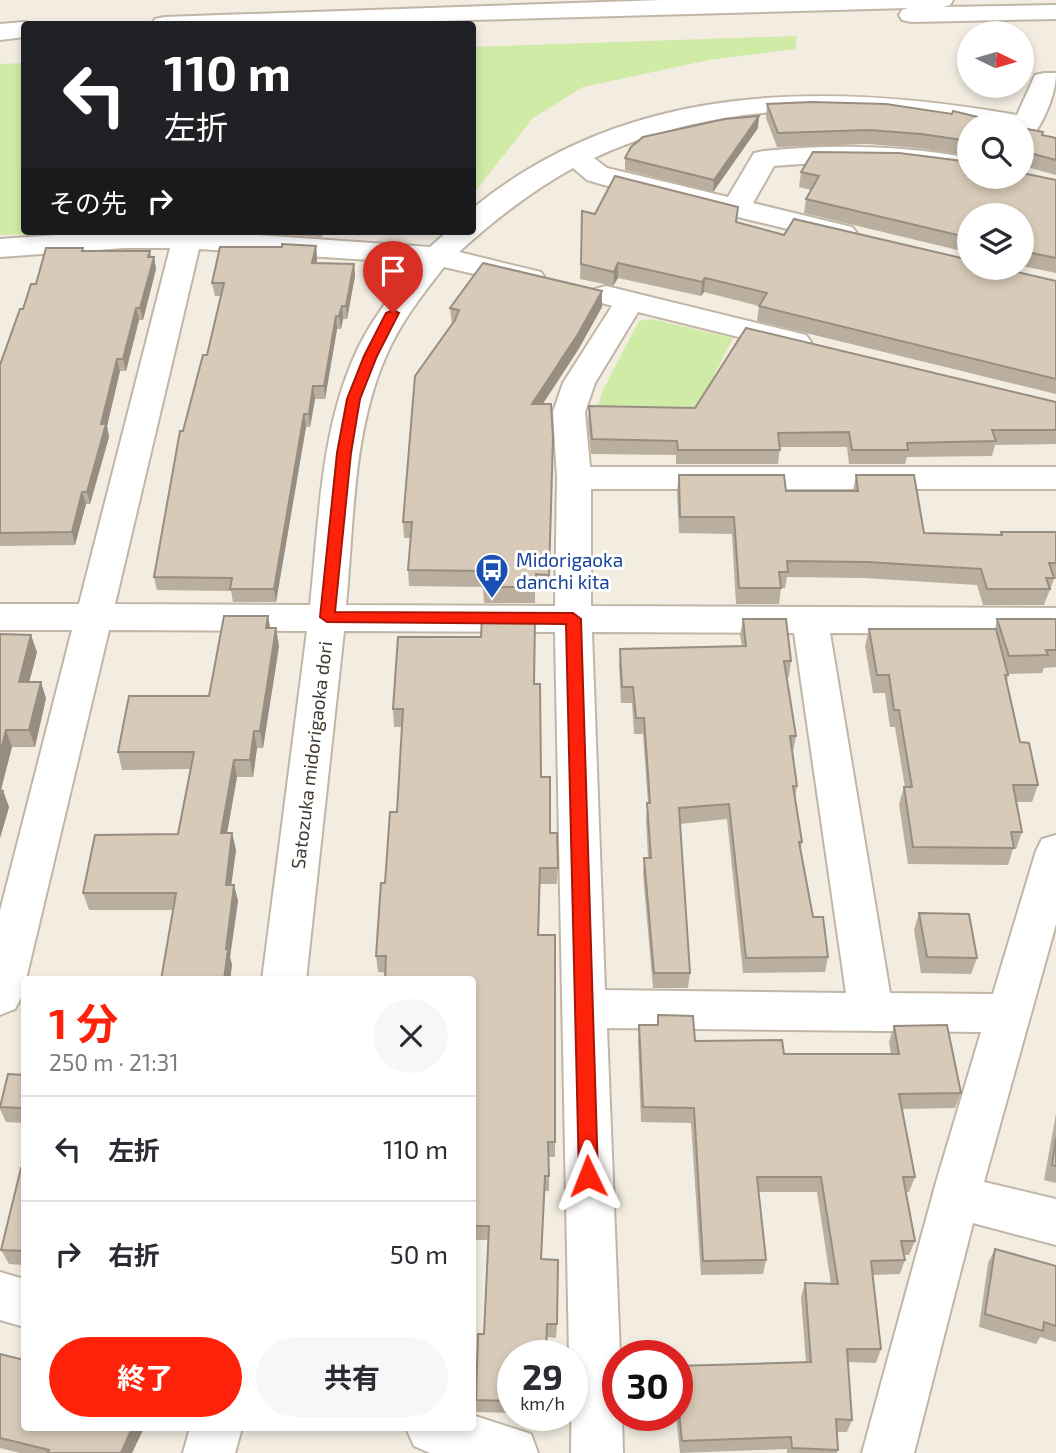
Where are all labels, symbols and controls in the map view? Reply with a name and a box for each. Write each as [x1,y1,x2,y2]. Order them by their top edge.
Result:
north arrow [957,21,1034,98]
map controls [957,21,1034,280]
text: 110 m [164,42,291,101]
icon: left [49,49,140,140]
text: 左折 [164,107,228,145]
button: search [957,112,1034,189]
icon: right [141,182,179,220]
text: その先 [49,187,127,218]
button: layers [957,203,1034,280]
pin [363,241,423,313]
icon: arrive [374,252,412,290]
place label: Midorigaoka danchi kita [516,548,623,593]
bus stop icon: Midorigaoka danchi kita [473,551,511,600]
street label: Satozuka midorigaoka dori [286,640,336,870]
text: 1 分 [49,997,118,1047]
button: close [374,999,448,1073]
text: 250 m · 21:31 [49,1048,179,1076]
icon: left [49,1130,87,1168]
text: 110 m [383,1133,448,1164]
text: 左折 [108,1134,160,1165]
position arrow [551,1139,625,1213]
icon: right [49,1235,87,1273]
text: 50 m [390,1238,448,1269]
text: 右折 [108,1239,160,1270]
button: 終了 [49,1337,242,1417]
button: 共有 [256,1337,448,1417]
speed limit sign: 30 [602,1340,693,1431]
text: 29 [522,1355,563,1397]
text: km/h [520,1392,565,1414]

